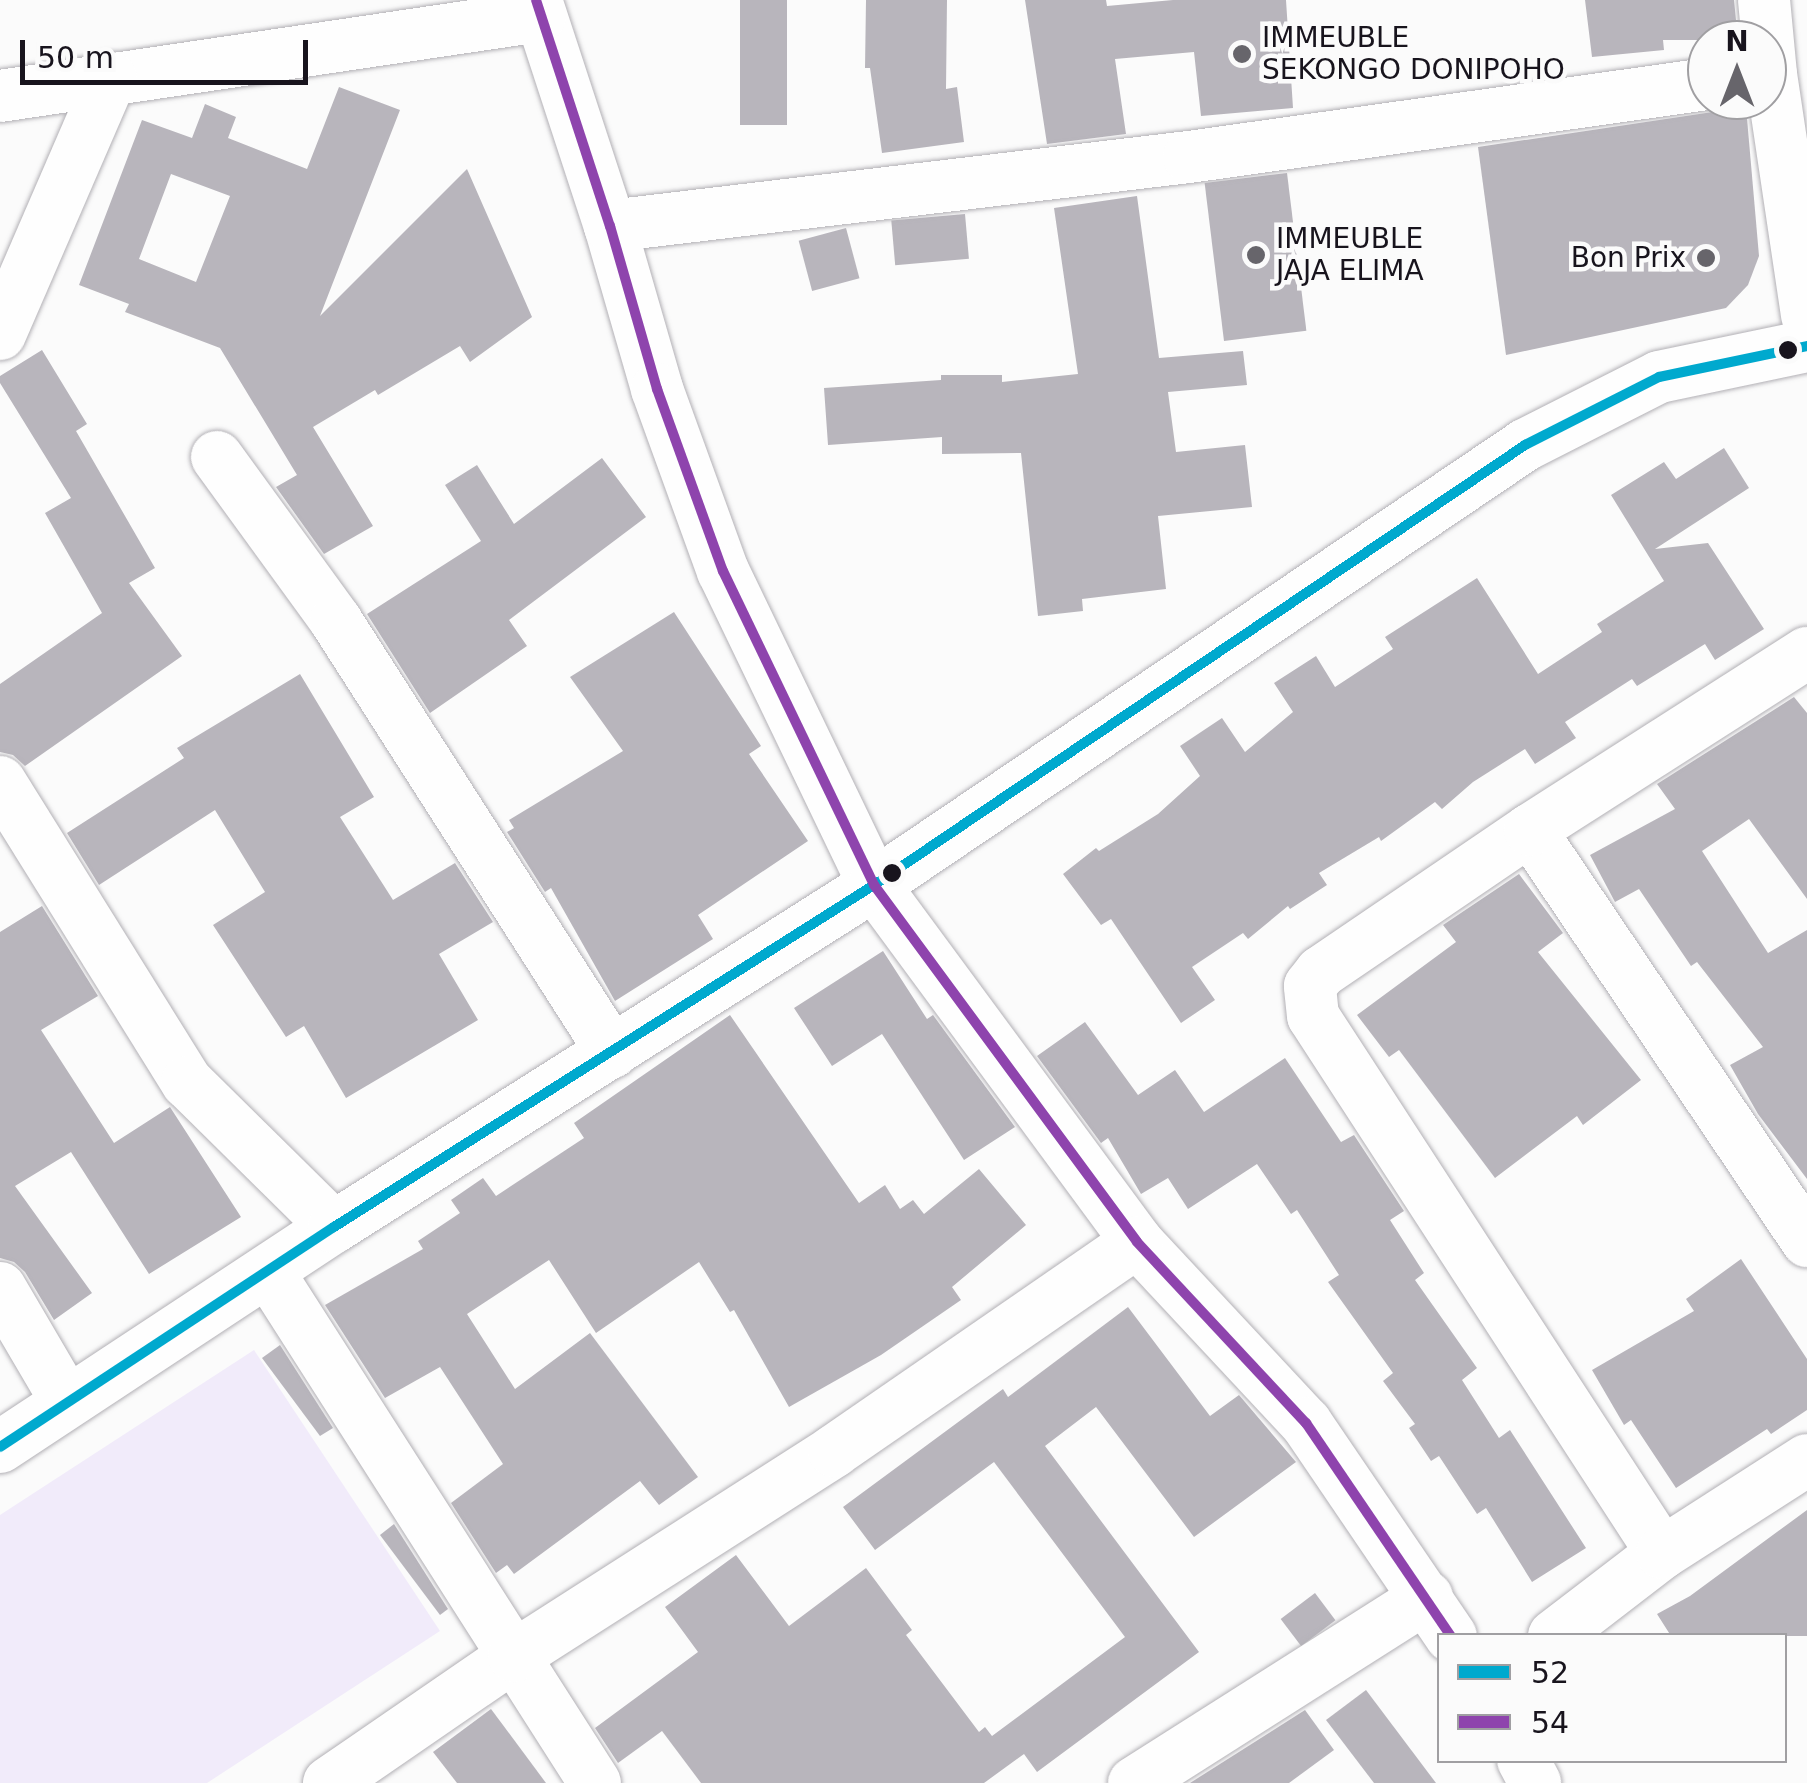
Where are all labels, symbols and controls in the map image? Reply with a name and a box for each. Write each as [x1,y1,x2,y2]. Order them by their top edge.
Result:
scale bar [25,20,312,82]
north arrow [1687,20,1787,120]
place label: IMMEUBLE SEKONGO DONIPOHO [1262,21,1565,87]
text: N [1725,25,1749,58]
text: 50 m [37,40,114,75]
marker: IMMEUBLE SEKONGO DONIPOHO [1231,43,1253,65]
place label: IMMEUBLE JAJA ELIMA [1276,222,1424,288]
place label: Bon Prix [1571,241,1686,275]
marker: IMMEUBLE JAJA ELIMA [1245,244,1267,266]
marker: Bon Prix [1695,247,1717,269]
unlabelled marker [1778,340,1798,360]
unlabelled marker [882,863,902,883]
legend [1437,1633,1787,1763]
text: 52 [1531,1655,1569,1690]
text: 54 [1531,1705,1569,1740]

